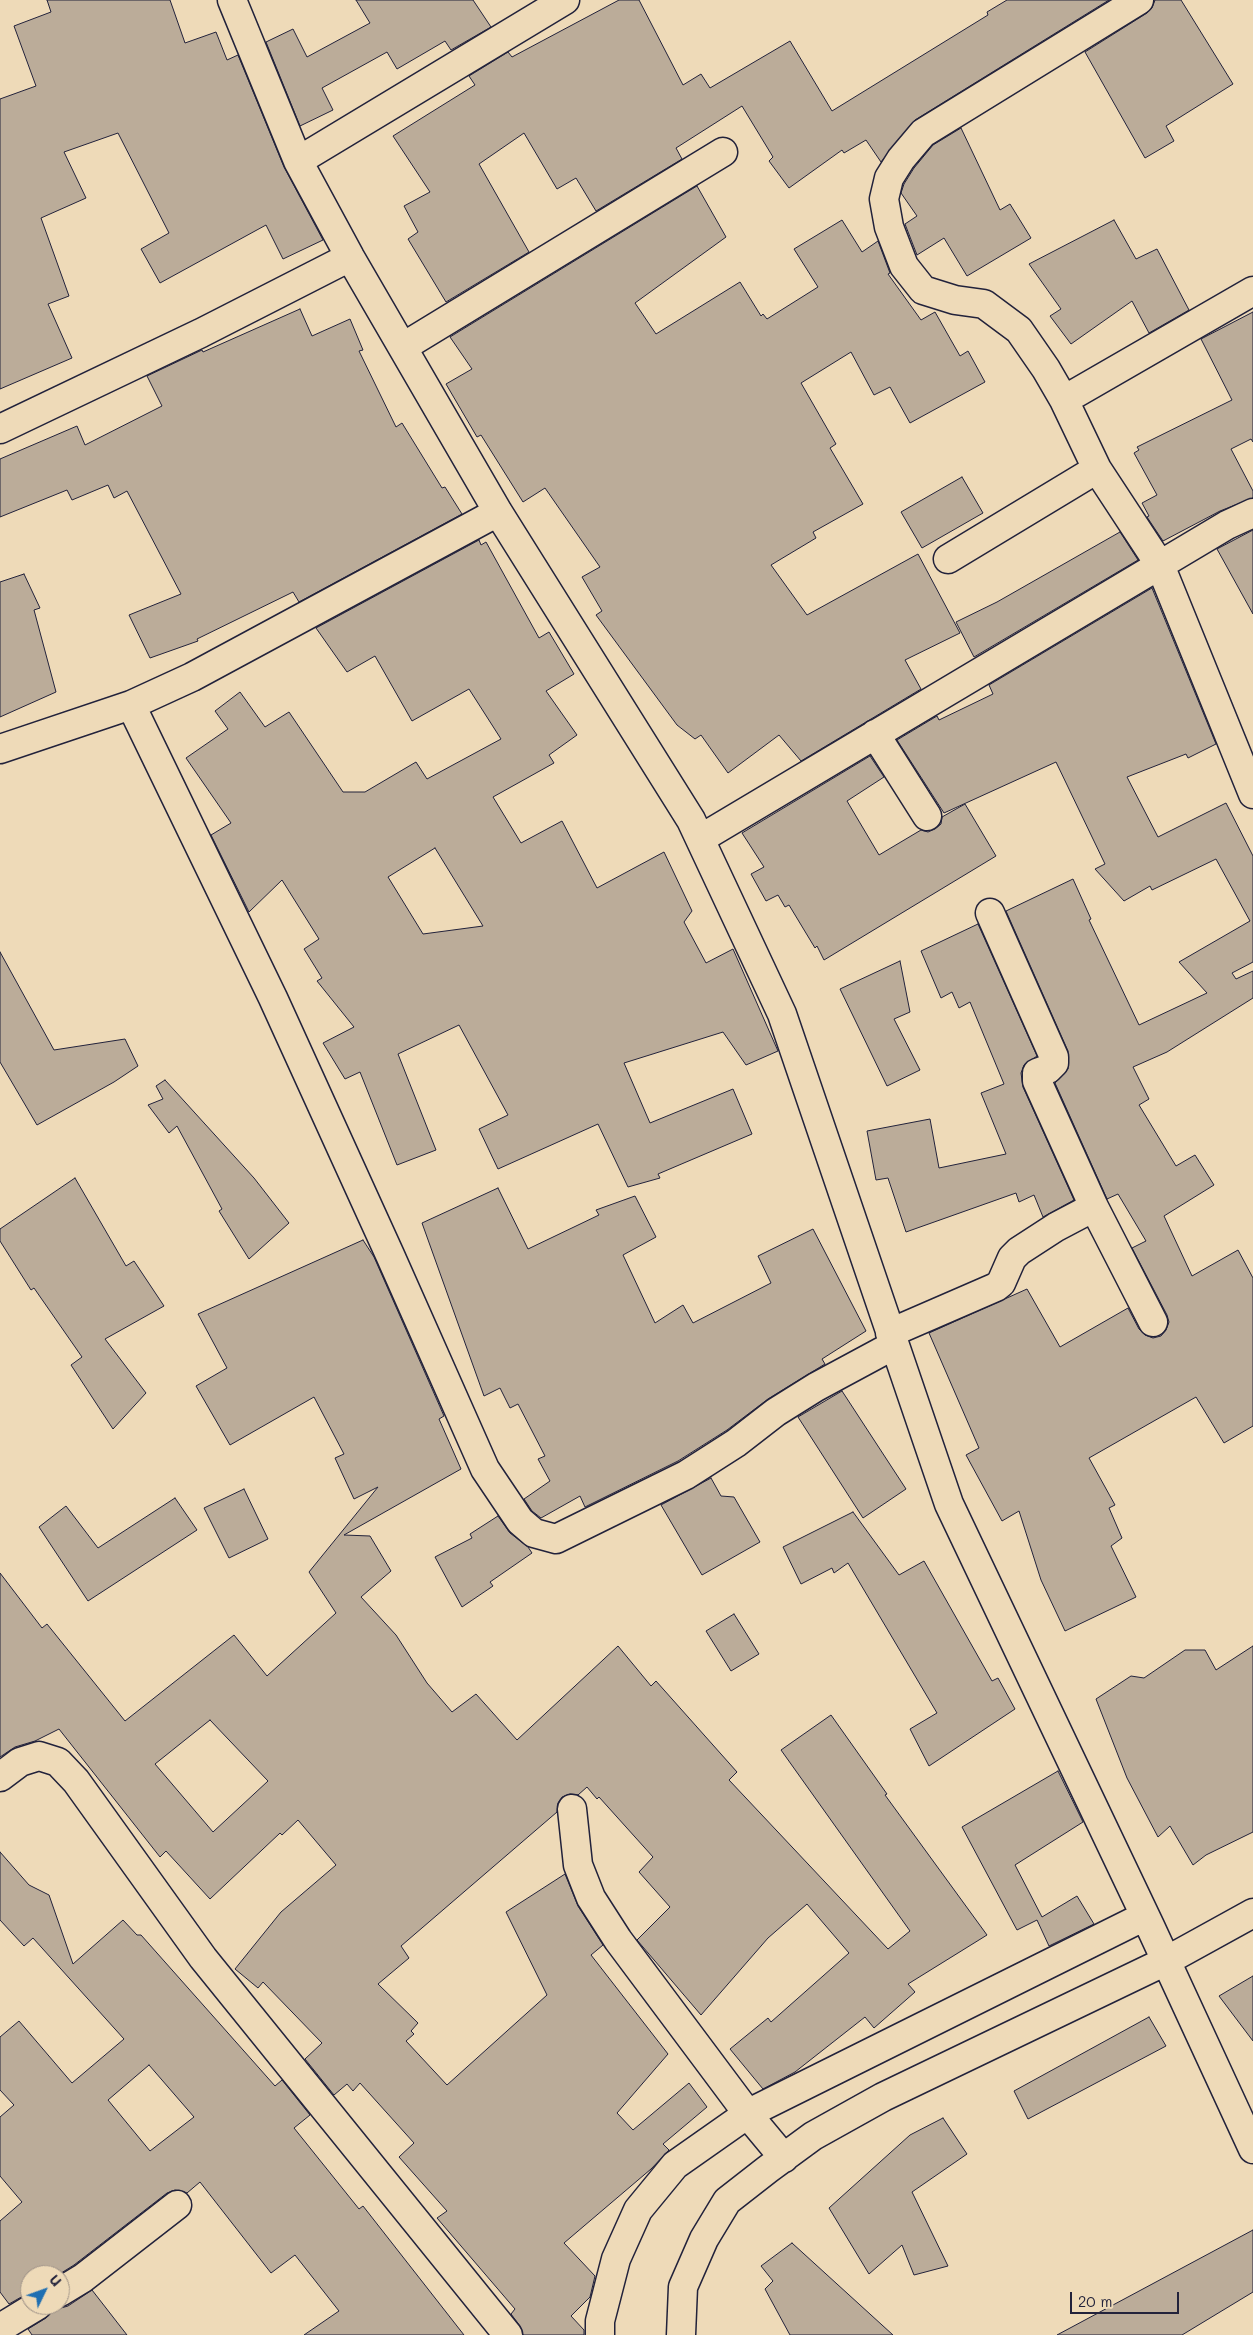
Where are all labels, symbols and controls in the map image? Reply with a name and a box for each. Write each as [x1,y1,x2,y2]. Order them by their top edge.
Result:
north arrow [20,2265,70,2315]
text: U [45,2270,66,2290]
scale bar [1073,2282,1182,2314]
text: 20 m [1078,2291,1112,2311]

